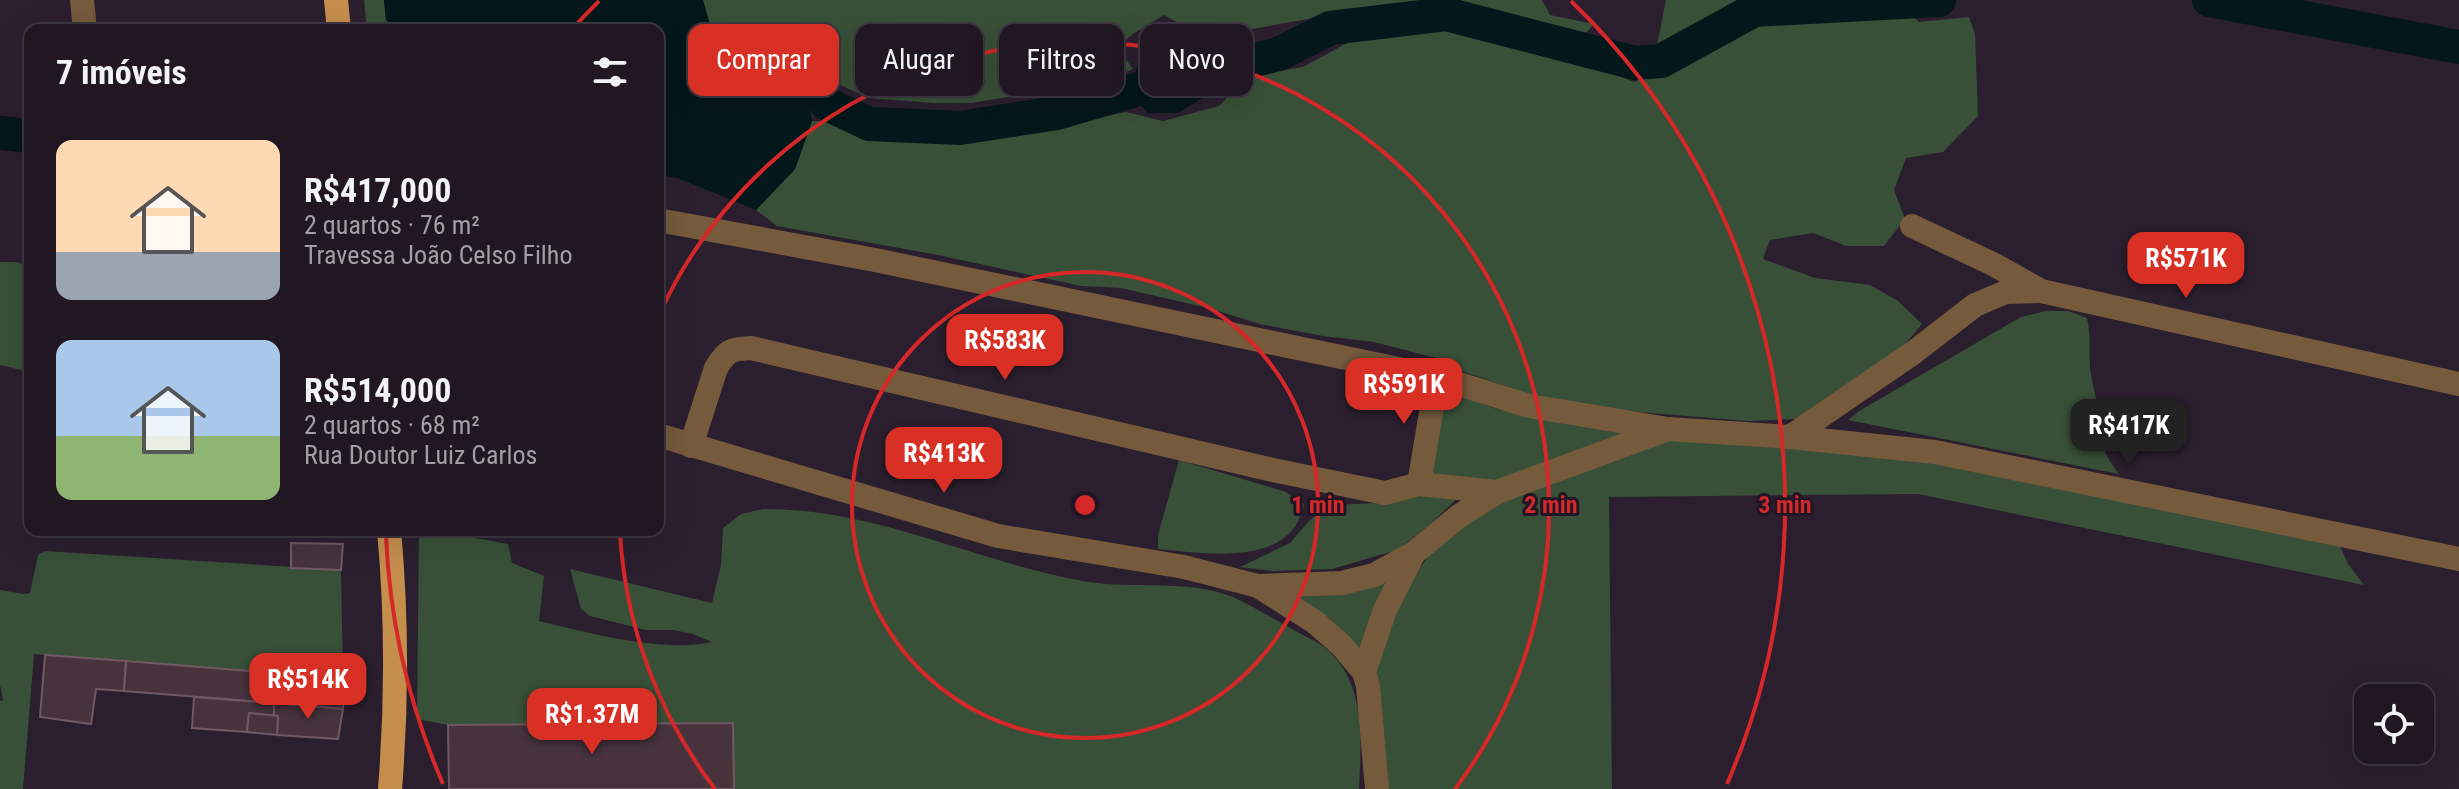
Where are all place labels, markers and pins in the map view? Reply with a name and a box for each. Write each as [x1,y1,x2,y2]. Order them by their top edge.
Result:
pin: R$571K [2121,232,2251,300]
pin: R$583K [940,314,1070,382]
pin: R$591K [1339,358,1469,426]
pin: R$417K [2064,399,2194,467]
pin: R$413K [879,427,1009,495]
centre of rings [1071,491,1099,519]
pin: R$514K [243,653,373,721]
pin: R$1.37M [518,688,666,756]

